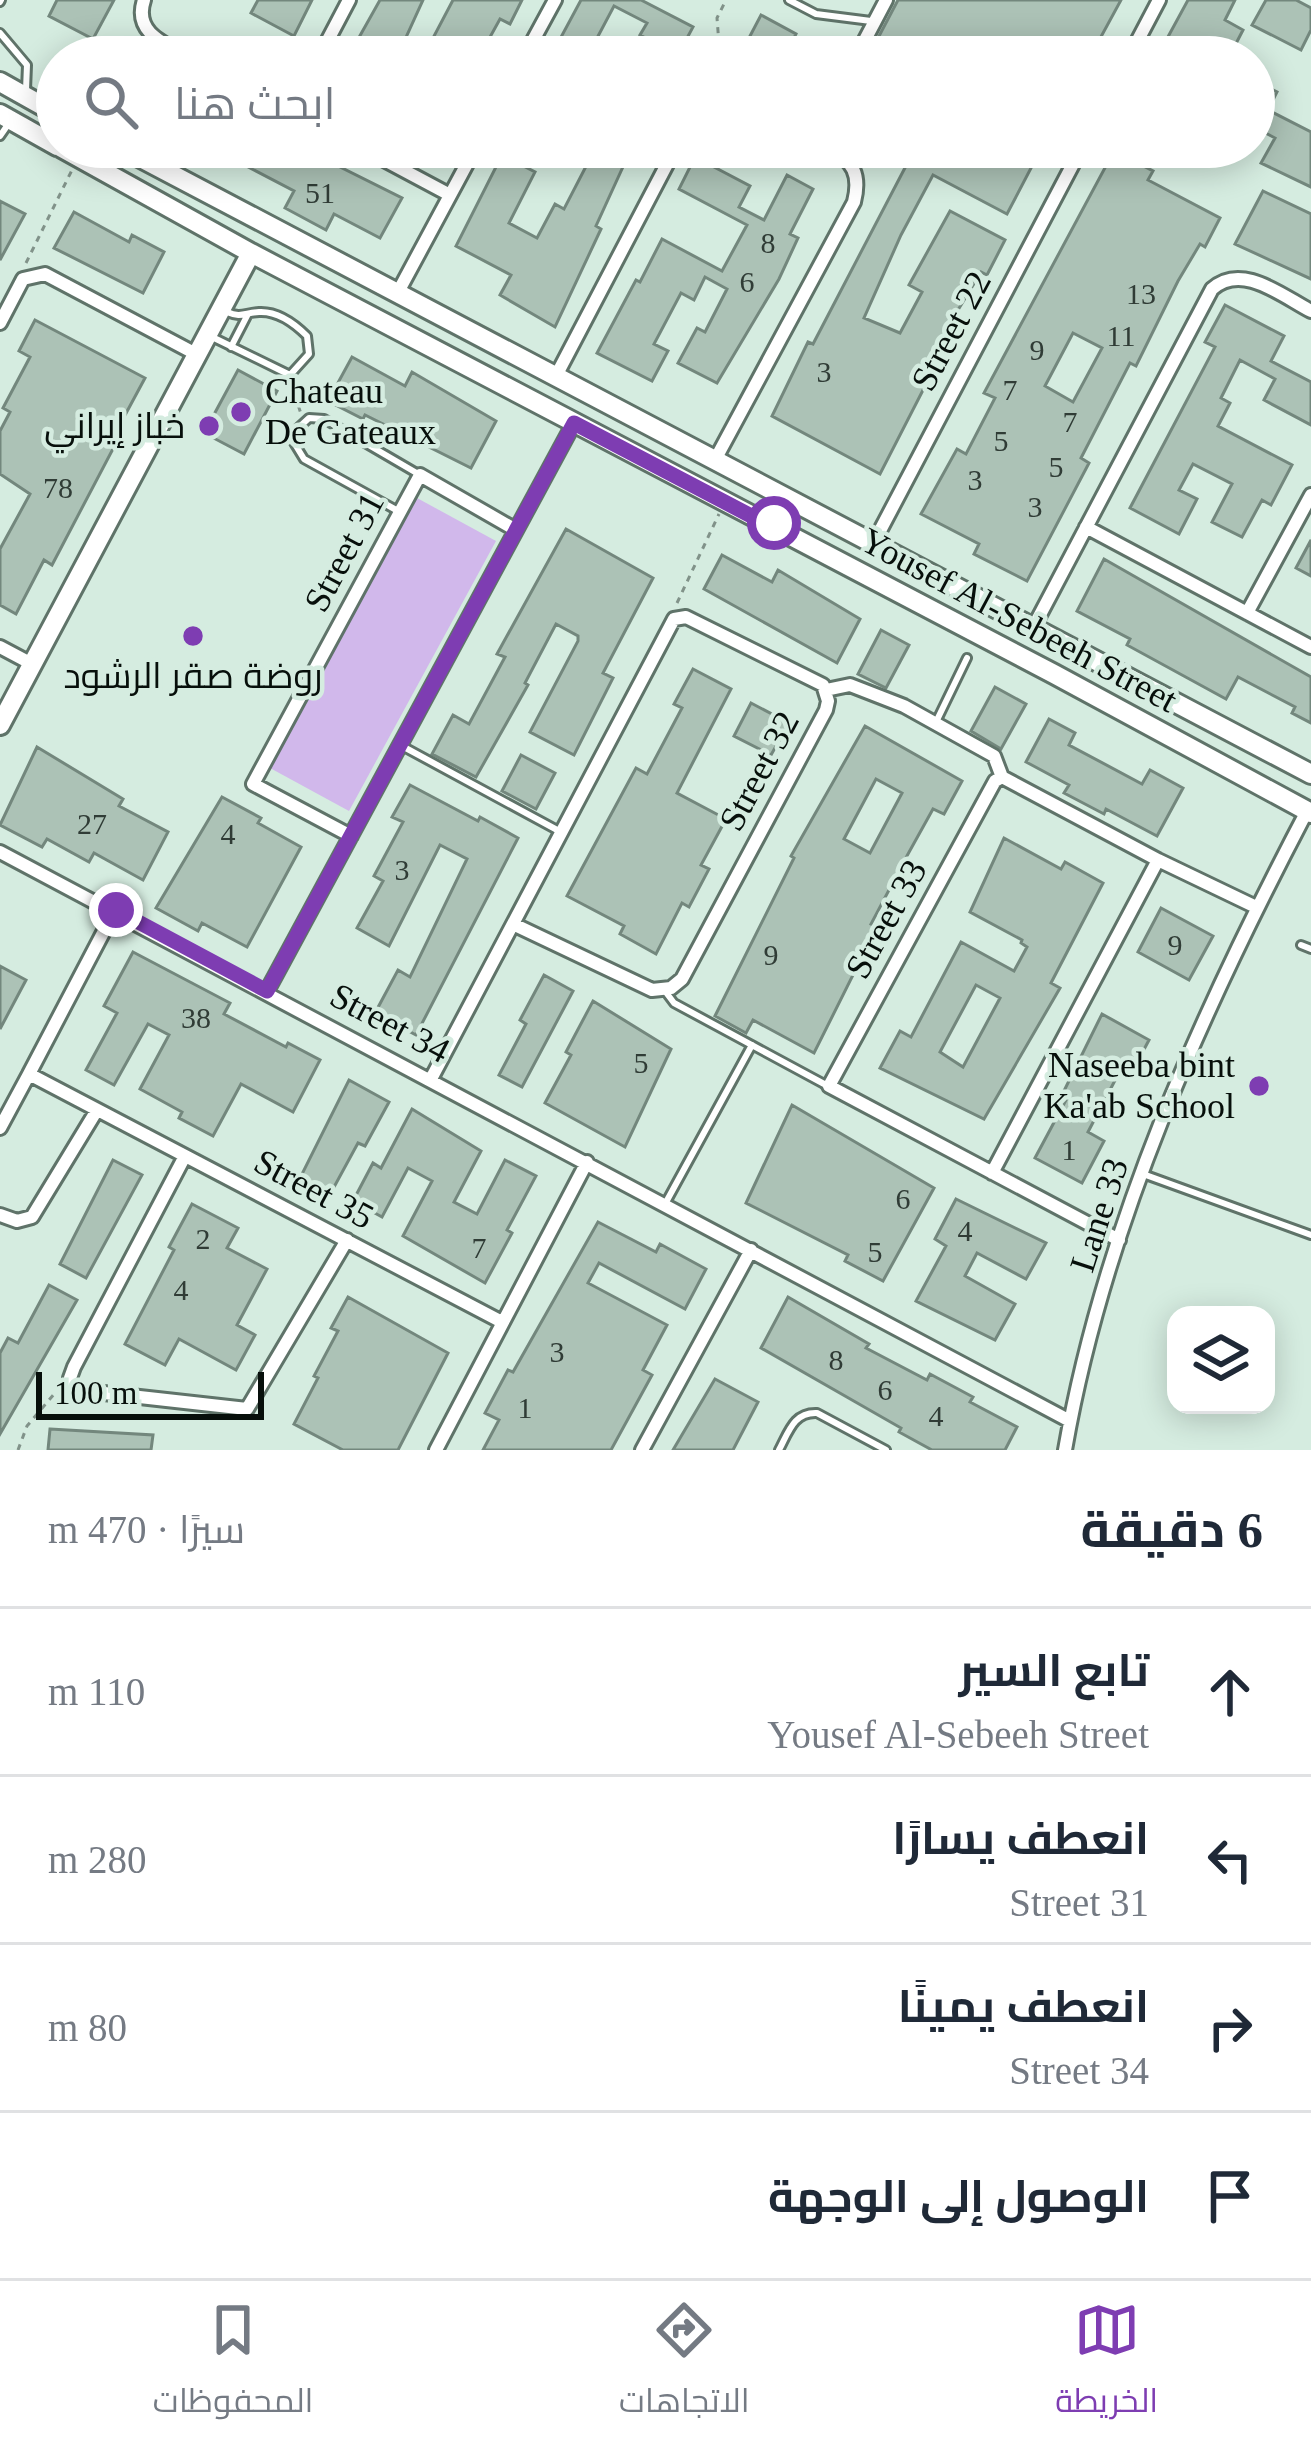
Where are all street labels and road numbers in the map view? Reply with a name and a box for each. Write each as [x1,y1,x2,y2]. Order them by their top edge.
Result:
street label: Street 22 [903,265,999,397]
street label: Street 31 [296,486,392,618]
street label: Yousef Al-Sebeeh Street [854,520,1184,720]
street label: Street 32 [711,705,807,837]
street label: Street 33 [837,853,935,985]
street label: Street 34 [324,975,456,1071]
street label: Street 35 [248,1141,380,1237]
street label: Lane 33 [1062,1153,1136,1277]

